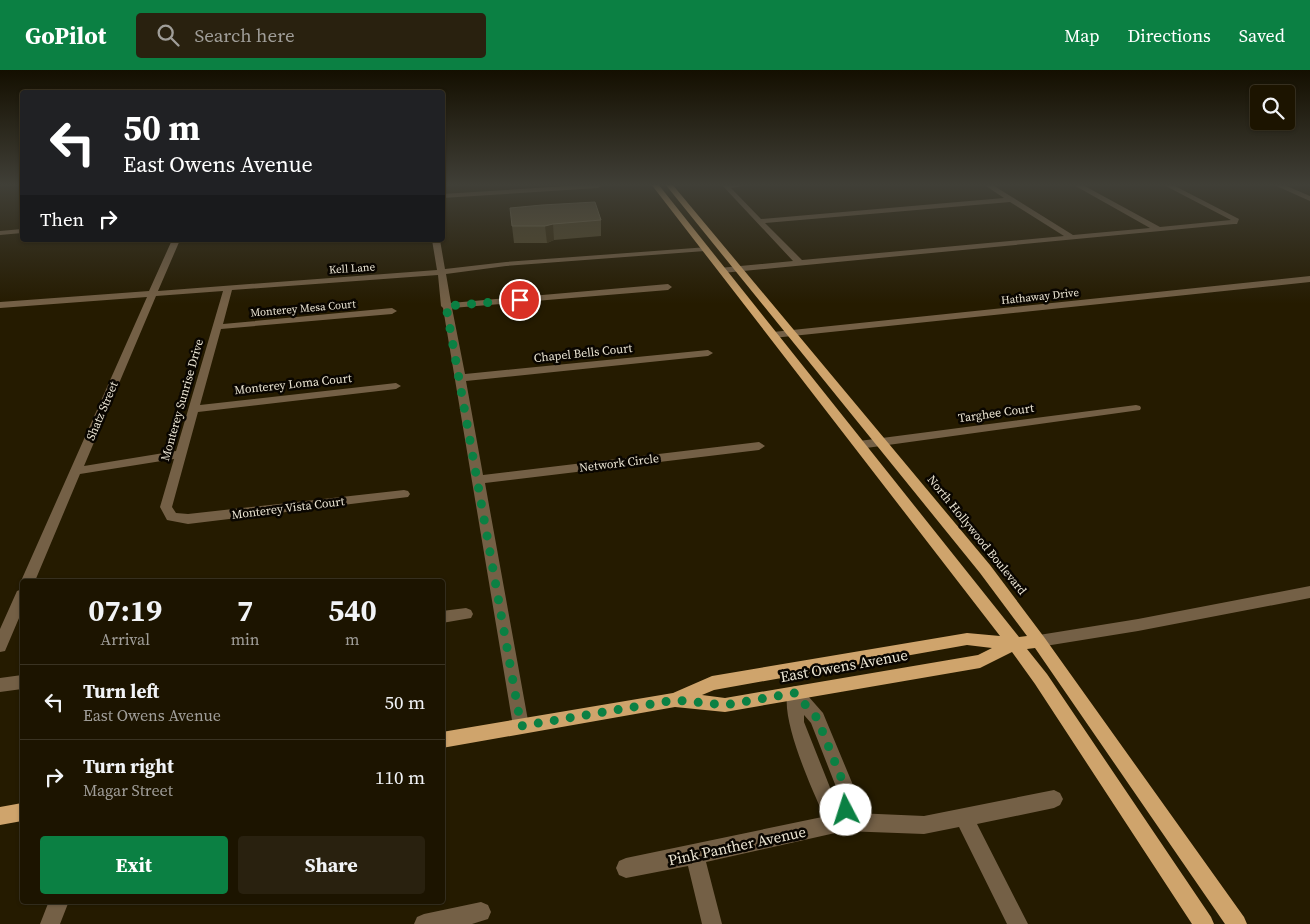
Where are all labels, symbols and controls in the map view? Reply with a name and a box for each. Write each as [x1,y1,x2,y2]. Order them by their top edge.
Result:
search box [136,13,486,58]
text: GoPilot [25,19,106,52]
icon: search [154,21,182,49]
text: Search here [194,22,295,48]
text: Map [1064,23,1100,48]
text: Directions [1128,23,1211,48]
text: Saved [1239,23,1285,48]
map controls [1250,85,1295,130]
button: search [1250,85,1295,130]
text: 50 m [123,104,200,152]
icon: left [40,110,105,175]
text: East Owens Avenue [123,149,313,179]
icon: right [94,205,122,233]
text: Then [40,206,84,232]
street label: Kell Lane [329,259,376,278]
pin [499,279,541,321]
street label: Hathaway Drive [1000,285,1080,308]
icon: arrive [506,286,534,314]
street label: Monterey Mesa Court [250,296,357,321]
street label: Monterey Sunrise Drive [157,337,207,463]
street label: Chapel Bells Court [533,340,633,366]
street label: Monterey Loma Court [233,370,353,398]
street label: Shatz Street [82,379,122,443]
street label: Targhee Court [957,400,1035,426]
street label: Network Circle [578,450,660,476]
street label: North Hollywood Boulevard [924,472,1030,598]
street label: Monterey Vista Court [231,493,345,523]
text: 07:19 [88,590,162,631]
text: 7 [237,590,253,631]
text: 540 [328,590,377,631]
text: Arrival [101,628,150,650]
text: min [231,628,260,650]
text: m [345,628,359,650]
street label: East Owens Avenue [778,644,910,687]
text: Turn left [83,678,159,704]
icon: left [40,688,68,716]
text: 50 m [384,689,425,715]
text: East Owens Avenue [83,704,221,726]
text: Turn right [83,753,174,779]
icon: right [40,763,68,791]
text: 110 m [375,764,425,790]
text: Magar Street [83,779,173,801]
position arrow [819,783,871,835]
street label: Pink Panther Avenue [666,821,808,870]
button: Exit [40,836,228,894]
button: Share [238,836,425,894]

